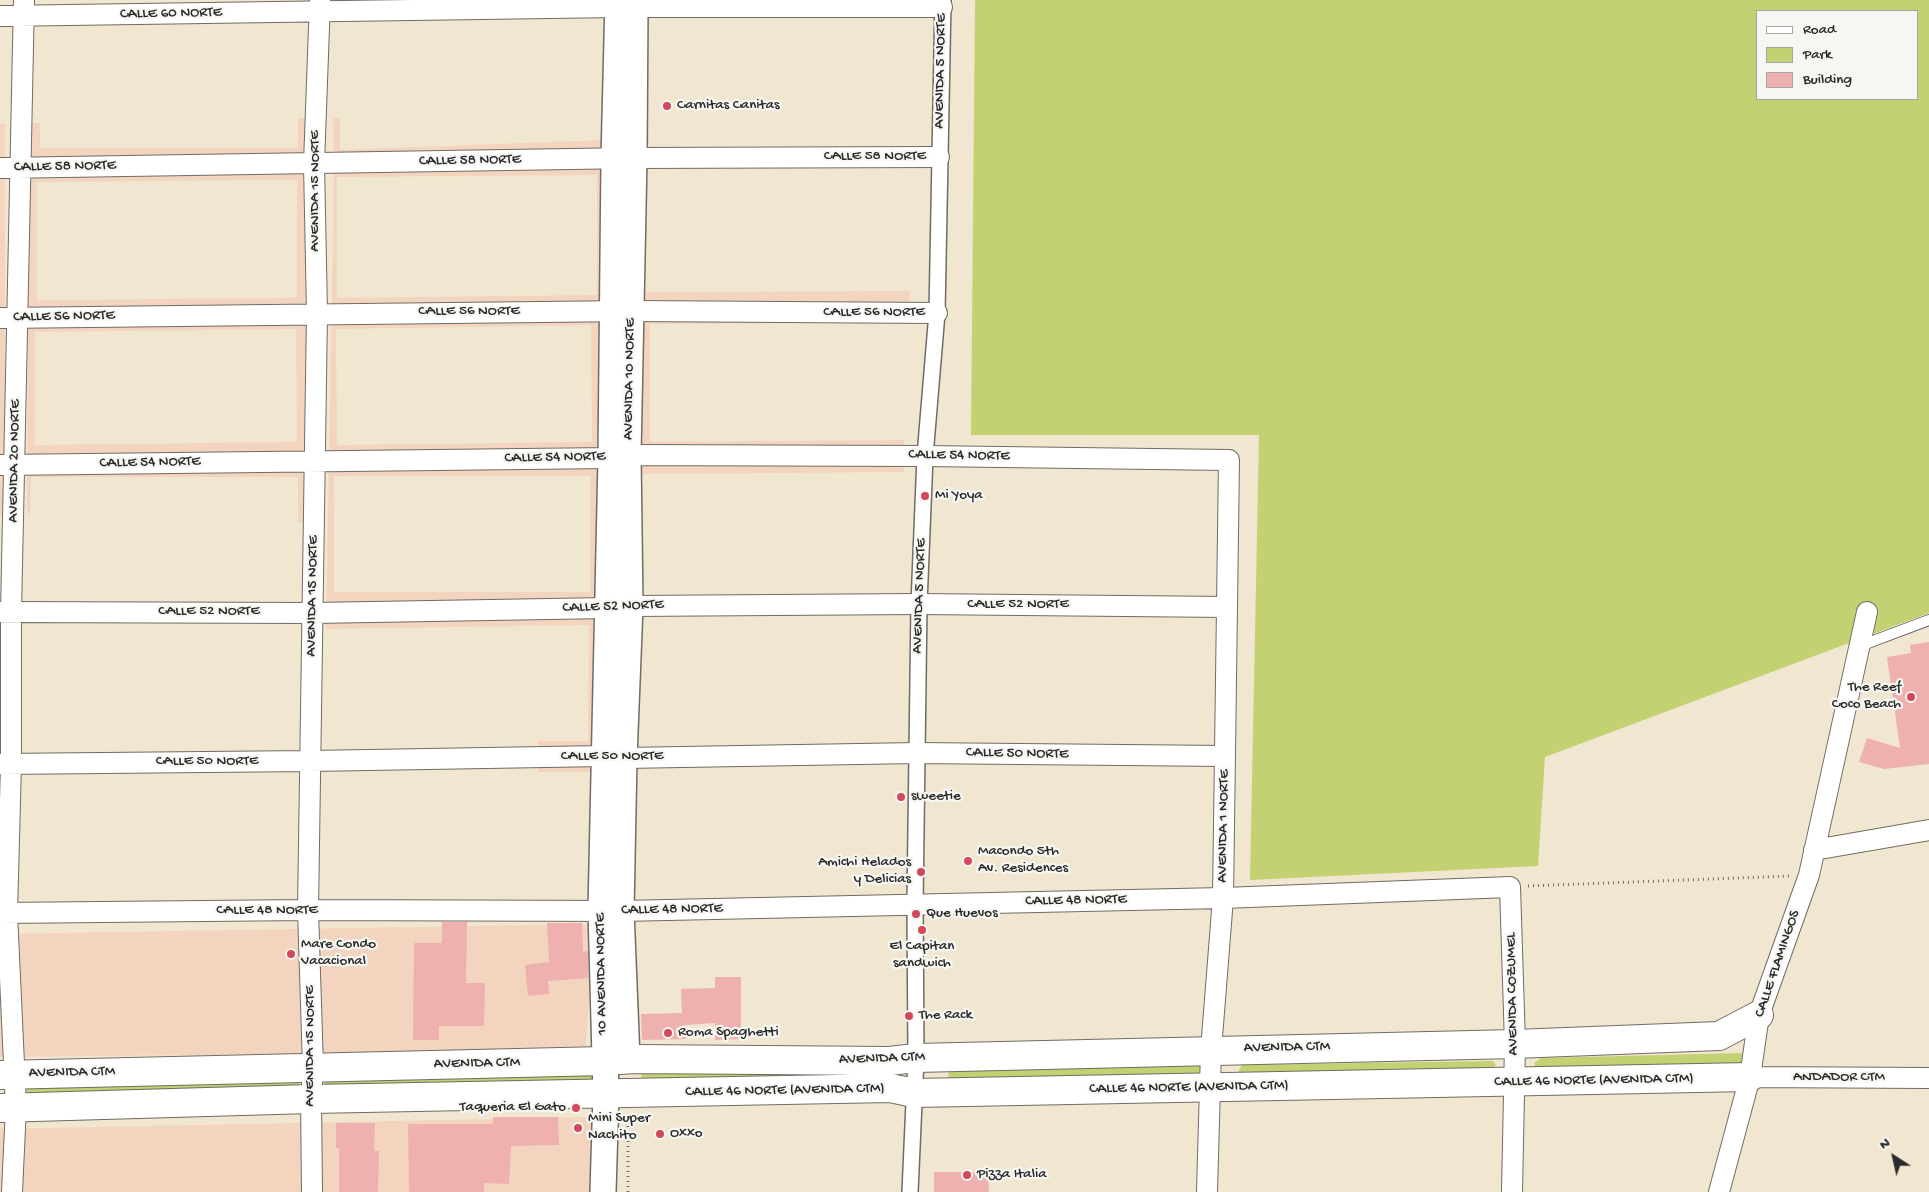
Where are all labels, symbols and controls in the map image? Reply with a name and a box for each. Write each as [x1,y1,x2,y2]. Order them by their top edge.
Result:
street label: CALLE 60 NORTE [120,4,222,24]
legend [1756,10,1919,100]
street label: AVENIDA 5 NORTE [931,13,951,129]
text: Road [1803,21,1836,39]
text: Park [1803,46,1832,64]
text: Building [1803,71,1852,89]
place label: Carnitas Canitas [677,97,779,115]
marker: Carnitas Canitas [661,100,673,112]
street label: AVENIDA 15 NORTE [307,130,325,252]
street label: CALLE 58 NORTE [824,148,926,166]
street label: CALLE 58 NORTE [419,151,521,171]
street label: CALLE 58 NORTE [14,157,116,177]
street label: CALLE 56 NORTE [418,303,520,321]
street label: CALLE 56 NORTE [823,304,925,322]
street label: CALLE 56 NORTE [13,307,115,327]
street label: AVENIDA 10 NORTE [620,318,640,440]
street label: AVENIDA 20 NORTE [5,399,25,523]
street label: CALLE 54 NORTE [908,446,1010,466]
street label: CALLE 54 NORTE [504,448,606,468]
street label: CALLE 54 NORTE [99,453,201,473]
place label: Mi Yoya [935,487,983,505]
marker: Mi Yoya [919,490,931,502]
street label: AVENIDA 15 NORTE [303,535,323,657]
street label: AVENIDA 5 NORTE [909,538,931,654]
street label: CALLE 52 NORTE [562,596,664,618]
street label: CALLE 52 NORTE [967,596,1069,614]
street label: CALLE 52 NORTE [158,603,260,621]
place label: The Reef Coco Beach [1832,679,1901,714]
marker: The Reef Coco Beach [1905,691,1917,703]
street label: CALLE 50 NORTE [966,744,1068,764]
street label: CALLE 50 NORTE [561,748,663,766]
street label: CALLE 50 NORTE [156,753,258,771]
street label: AVENIDA 1 NORTE [1214,769,1234,883]
place label: sweetie [911,788,961,806]
marker: sweetie [895,791,907,803]
place label: Macondo 5th Av. Residences [978,843,1068,878]
place label: Amichi Helados y Delicias [818,854,911,889]
marker: Macondo 5th Av. Residences [962,855,974,867]
marker: Amichi Helados y Delicias [915,866,927,878]
street label: CALLE 48 NORTE [1025,891,1127,911]
street label: CALLE 48 NORTE [621,900,723,920]
street label: CALLE 48 NORTE [216,902,318,920]
place label: Que Huevos [926,905,998,923]
marker: Que Huevos [910,908,922,920]
street label: CALLE FLAMINGOS [1751,908,1805,1020]
street label: 10 AVENIDA NORTE [592,913,612,1035]
marker: El Capitan sandwich [916,924,928,936]
street label: AVENIDA COZUMEL [1503,932,1523,1056]
place label: Mare Condo Vacacional [301,936,376,971]
place label: El Capitan sandwich [890,938,954,973]
marker: Mare Condo Vacacional [285,948,297,960]
street label: AVENIDA 15 NORTE [302,985,320,1107]
place label: The Rack [919,1007,972,1025]
marker: The Rack [903,1010,915,1022]
place label: Roma Spaghetti [678,1024,779,1042]
marker: Roma Spaghetti [662,1027,674,1039]
street label: AVENIDA CTM [1244,1038,1330,1058]
street label: AVENIDA CTM [839,1048,925,1070]
street label: AVENIDA CTM [434,1054,520,1074]
street label: AVENIDA CTM [29,1063,115,1083]
street label: ANDADOR CTM [1793,1069,1885,1087]
street label: CALLE 46 NORTE (AVENIDA CTM) [1494,1070,1694,1092]
street label: CALLE 46 NORTE (AVENIDA CTM) [1089,1077,1289,1099]
street label: CALLE 46 NORTE (AVENIDA CTM) [685,1080,885,1102]
place label: Taqueria El Gato [460,1099,566,1117]
marker: Taqueria El Gato [570,1102,582,1114]
place label: Mini Super Nachito [588,1110,650,1145]
marker: Mini Super Nachito [572,1122,584,1134]
place label: Oxxo [670,1125,703,1143]
marker: Oxxo [654,1128,666,1140]
north arrow [1869,1132,1919,1182]
text: N [1876,1135,1894,1154]
place label: Pizza Italia [977,1166,1047,1184]
marker: Pizza Italia [961,1169,973,1181]

